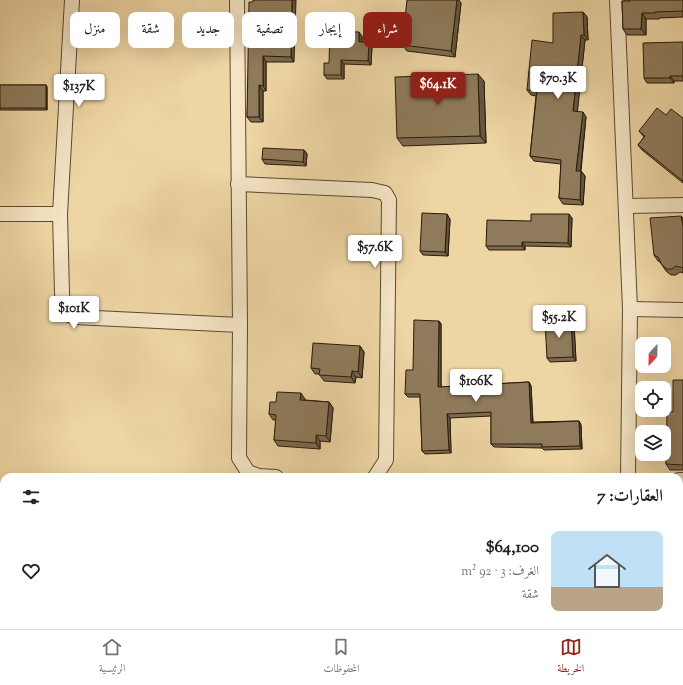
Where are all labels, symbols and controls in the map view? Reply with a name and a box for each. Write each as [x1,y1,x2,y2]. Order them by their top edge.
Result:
chip: منزل [70,12,120,48]
chip: شقة [128,12,174,48]
chip: جديد [182,12,234,48]
chip: تصفية [242,12,297,48]
chip: إيجار [305,12,355,48]
chip: شراء [363,12,412,48]
pin: $70.3K [525,66,591,100]
text: $70.3K [539,70,577,88]
pin: $64.1K [405,72,471,106]
pin: $137K [51,74,107,108]
text: $64.1K [420,76,456,94]
text: $137K [63,78,95,96]
pin: $57.6K [342,235,408,269]
text: $57.6K [357,239,393,257]
pin: $101K [46,296,102,330]
text: $101K [58,300,90,318]
pin: $55.2K [526,305,592,339]
text: $55.2K [542,309,576,327]
north arrow [635,337,671,373]
map controls [635,337,671,461]
pin: $106K [448,369,504,403]
text: $106K [459,373,493,391]
button: locate [635,381,671,417]
button: layers [635,425,671,461]
text: العقارات: 7 [597,485,663,509]
icon: filters [20,486,42,508]
text: $64,100 [485,536,539,560]
icon: home [583,547,631,595]
icon: heart [20,560,42,582]
text: الغرف: 3 · 92 m² [461,563,539,581]
text: شقة [522,586,539,604]
tab: الرئيسية [99,636,125,679]
tab: المحفوظات [323,636,359,679]
tab: الخريطة [557,636,584,679]

